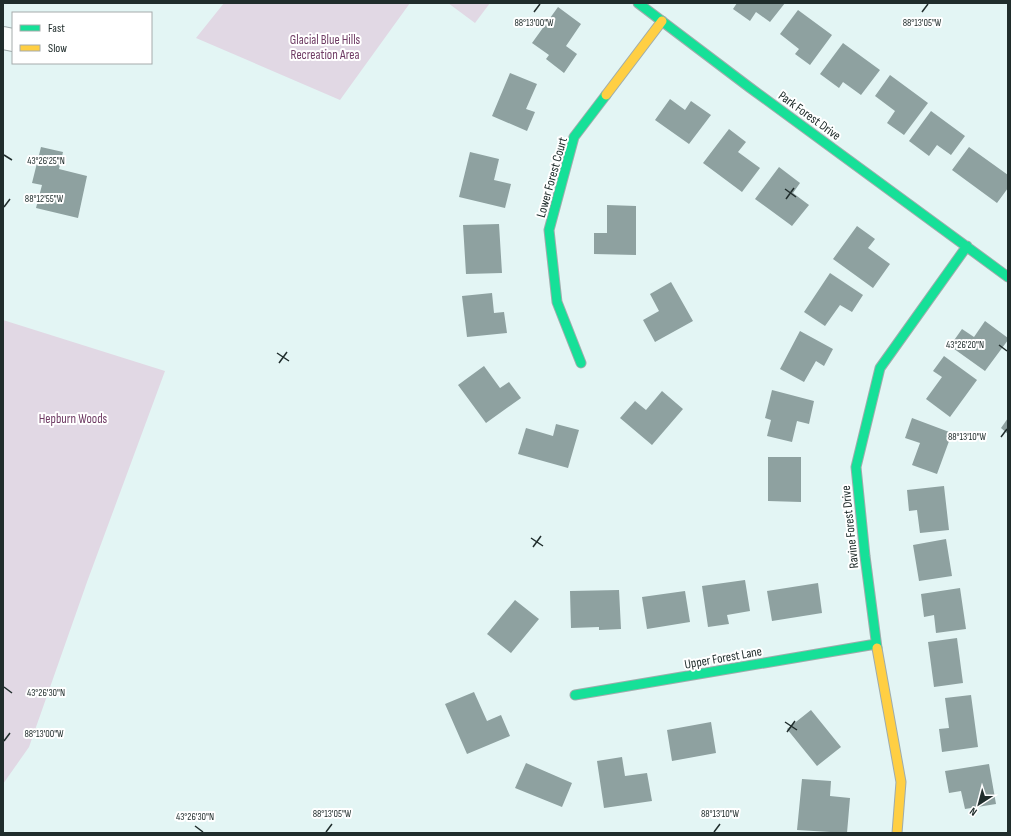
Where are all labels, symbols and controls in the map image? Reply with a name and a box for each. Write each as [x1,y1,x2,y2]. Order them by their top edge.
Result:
legend [12,12,152,64]
text: 88°13'00"W [514,17,554,29]
text: 88°13'05"W [903,17,942,29]
text: Fast [48,21,65,36]
park label: Glacial Blue Hills Recreation Area [290,32,361,63]
text: Slow [48,41,67,56]
street label: Park Forest Drive [775,88,844,144]
street label: Lower Forest Court [533,135,571,219]
text: 43°26'25"N [27,155,65,167]
text: 88°12'55"W [25,193,64,205]
text: 43°26'20"N [946,339,984,351]
park label: Hepburn Woods [39,411,108,427]
text: 88°13'10"W [948,431,987,443]
street label: Ravine Forest Drive [838,485,862,569]
street label: Upper Forest Lane [683,643,763,673]
text: 43°26'30"N [27,687,65,699]
text: 88°13'00"W [24,728,64,740]
north arrow [959,784,999,824]
text: N [967,805,980,819]
text: 88°13'05"W [313,808,352,820]
text: 88°13'10"W [701,808,740,820]
text: 43°26'30"N [176,811,214,823]

